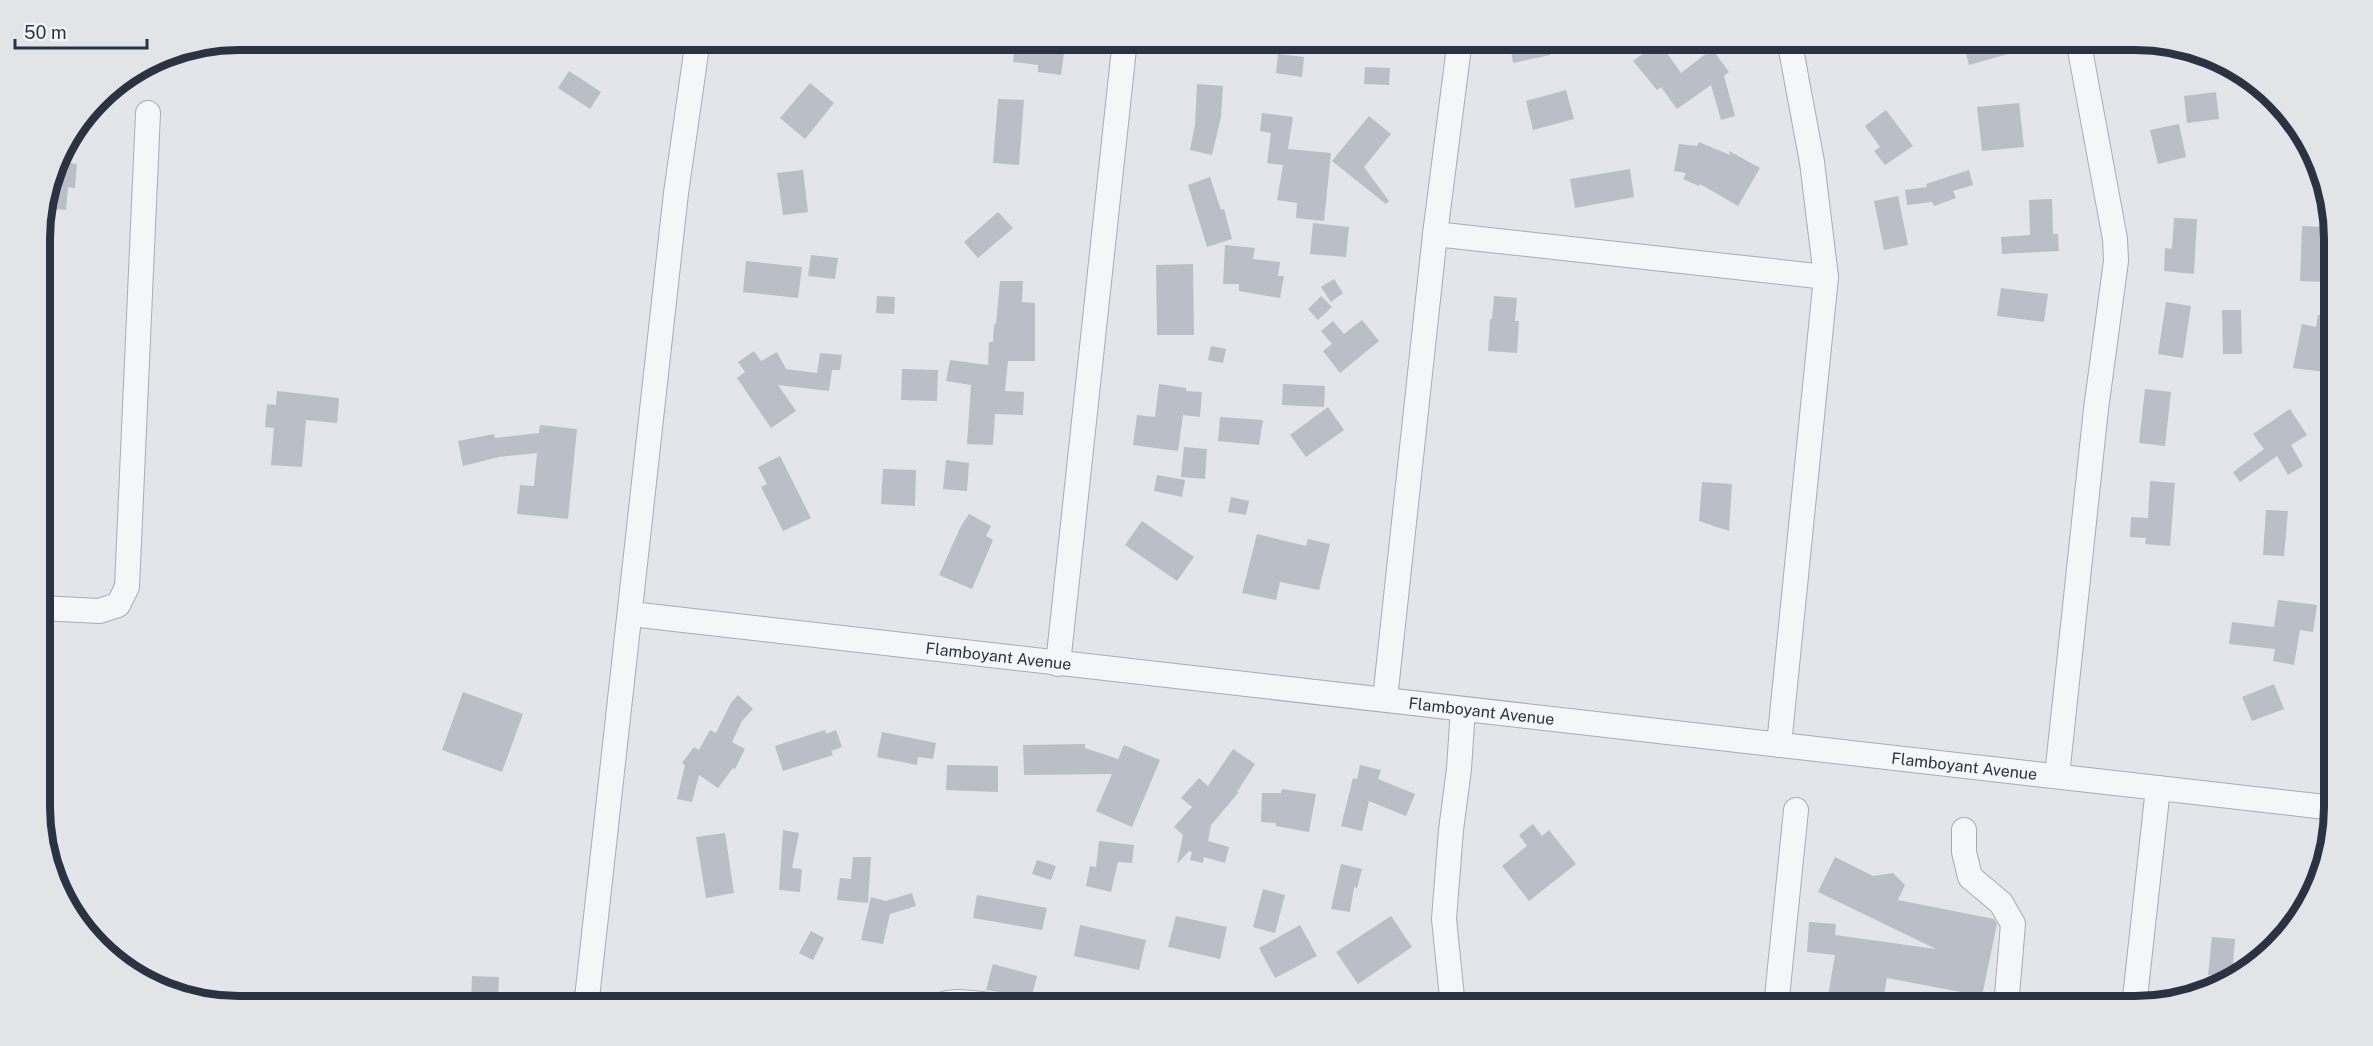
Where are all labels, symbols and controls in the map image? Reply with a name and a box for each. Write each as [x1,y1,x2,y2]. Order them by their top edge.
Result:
scale bar [15,12,147,50]
text: 50 m [24,22,67,43]
street label: Flamboyant Avenue [925,638,1073,674]
street label: Flamboyant Avenue [1408,693,1555,729]
street label: Flamboyant Avenue [1890,748,2038,784]

